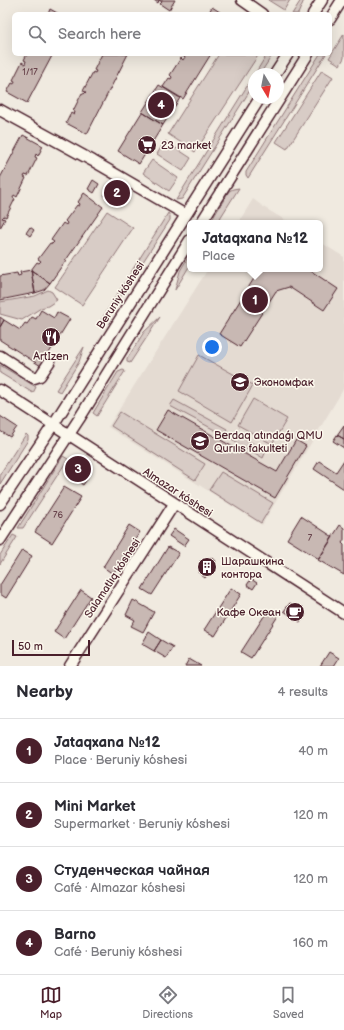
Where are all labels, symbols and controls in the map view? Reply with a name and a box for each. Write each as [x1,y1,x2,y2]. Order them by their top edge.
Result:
search box [12,12,332,56]
icon: search [26,23,48,45]
text: Search here [58,25,141,44]
house number: 1/17 [22,67,38,78]
north arrow [248,68,284,104]
pin: 4 [148,90,174,120]
supermarket icon: 23 market [136,134,158,156]
place label: 23 market [161,139,212,152]
pin: 2 [104,178,130,208]
popup [187,220,323,272]
text: Jataqxana №12 [202,229,308,248]
text: Place [202,248,235,264]
street label: Beruniy kóshesi [94,259,147,331]
pin: 1 [242,285,268,315]
restaurant icon: ArtIzen [40,326,62,348]
your location [202,337,222,357]
place label: ArtIzen [33,350,69,363]
school or university icon: Экономфак [229,371,251,393]
place label: Экономфак [254,376,314,389]
place label: Berdaq atındaǵı QMU Qurılıs fakulteti [214,429,323,455]
school or university icon: Berdaq atındaǵı QMU Qurılıs fakulteti [189,430,211,452]
pin: 3 [65,454,91,484]
street label: Almazar kóshesi [140,465,215,520]
house number: 76 [53,510,63,521]
house number: 7 [308,533,313,544]
street label: Salamatlıq kóshesi [82,536,143,620]
place label: Шарашкина контора [221,555,285,581]
building icon: Шарашкина контора [196,556,218,578]
cafe icon: Кафе Океан [284,601,306,623]
place label: Кафе Океан [216,606,281,619]
scale bar [12,638,90,657]
text: 50 m [18,640,43,653]
text: Nearby [16,682,73,702]
text: 4 results [278,684,328,700]
text: Jataqxana №12 [54,733,160,752]
text: 1 [26,743,32,759]
text: 40 m [298,743,328,759]
text: Place · Beruniy kóshesi [54,752,187,768]
text: Mini Market [54,797,135,816]
text: 2 [25,807,33,823]
text: 120 m [293,807,328,823]
text: Supermarket · Beruniy kóshesi [54,816,230,832]
text: Студенческая чайная [54,861,210,880]
text: 3 [25,871,33,887]
text: 120 m [293,871,328,887]
text: Café · Almazar kóshesi [54,880,185,896]
text: Barno [54,925,96,944]
text: 4 [25,935,33,951]
text: 160 m [293,935,328,951]
text: Café · Beruniy kóshesi [54,944,182,960]
tab: Map [40,984,62,1021]
tab: Directions [142,984,193,1021]
tab: Saved [273,984,304,1021]

